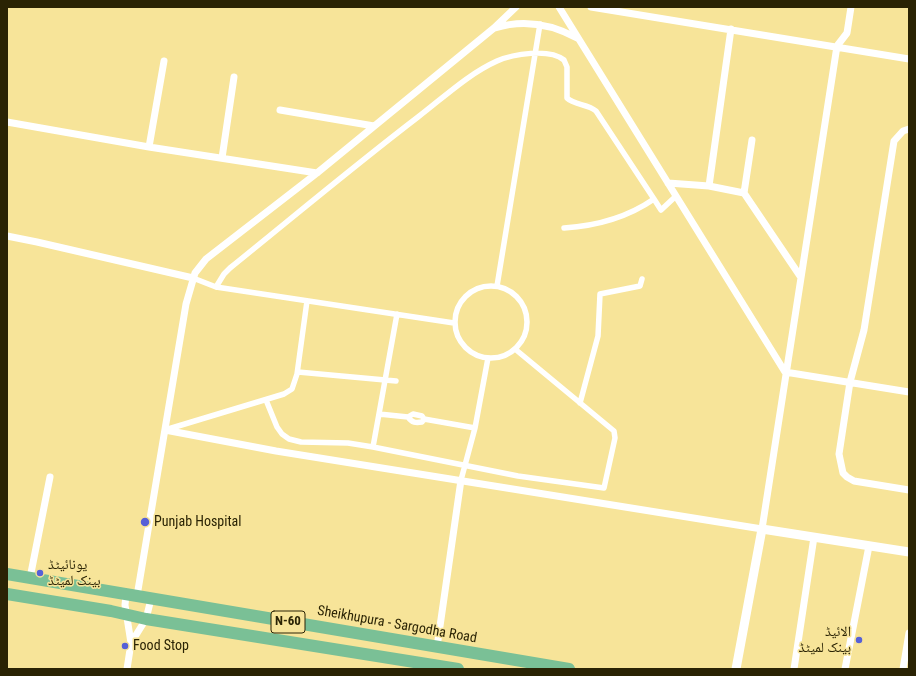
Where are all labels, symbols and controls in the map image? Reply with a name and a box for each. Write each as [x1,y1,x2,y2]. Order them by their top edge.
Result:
place label: Punjab Hospital [154,514,242,530]
marker: Punjab Hospital [139,516,151,528]
place label: یونائیٹڈ بینک لمیٹڈ [48,557,101,590]
marker: یونائیٹڈ بینک لمیٹڈ [35,568,45,578]
street label: Sheikhupura - Sargodha Road [316,603,478,647]
road number: N-60 [271,611,305,633]
place label: الائیڈ بینک لمیٹڈ [798,624,851,656]
marker: الائیڈ بینک لمیٹڈ [854,635,864,645]
place label: Food Stop [133,638,189,654]
marker: Food Stop [120,641,130,651]

